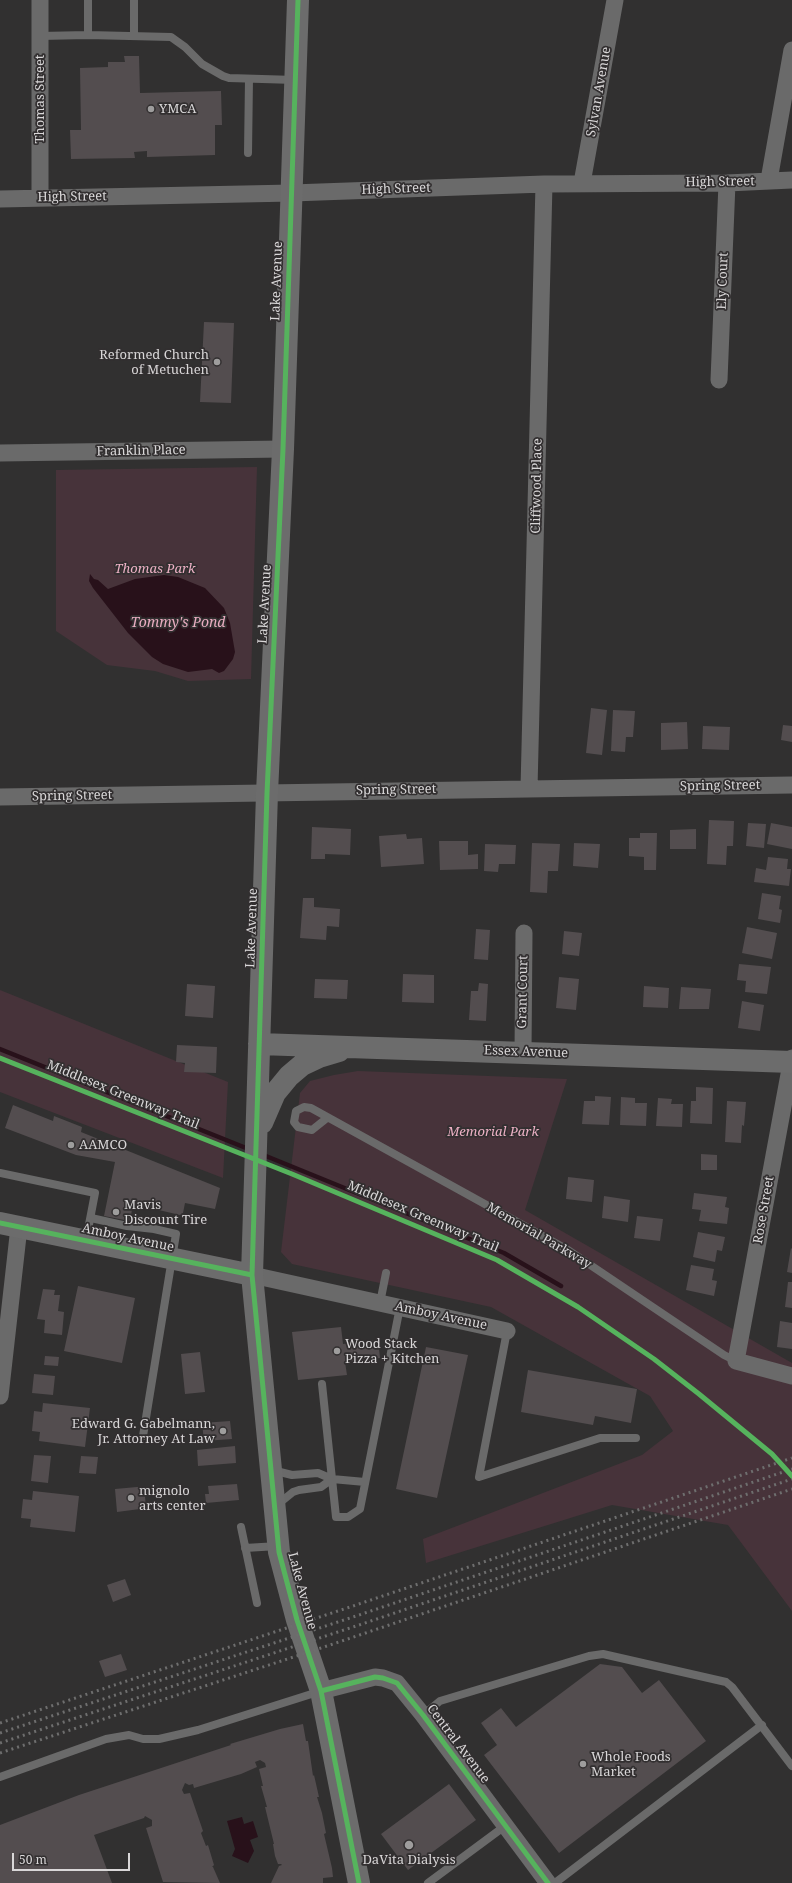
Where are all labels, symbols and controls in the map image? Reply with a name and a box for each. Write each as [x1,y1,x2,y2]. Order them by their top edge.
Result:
street label: Sylvan Avenue [583,46,615,138]
street label: Thomas Street [32,55,48,143]
place label: YMCA [159,101,196,117]
marker: YMCA [146,104,156,114]
street label: High Street [685,174,755,190]
street label: High Street [361,180,431,198]
street label: High Street [37,189,107,205]
street label: Lake Avenue [268,241,286,321]
street label: Ely Court [714,252,732,310]
place label: Reformed Church of Metuchen [99,347,209,378]
marker: Reformed Church of Metuchen [212,357,222,367]
street label: Cliffwood Place [528,438,546,534]
street label: Franklin Place [96,442,186,460]
park label: Thomas Park [115,561,195,577]
street label: Lake Avenue [255,564,275,644]
water label: Tommy's Pond [131,615,225,631]
street label: Spring Street [680,778,760,794]
street label: Spring Street [356,782,436,798]
street label: Spring Street [32,788,112,804]
street label: Lake Avenue [243,888,261,968]
street label: Grant Court [515,955,531,1029]
street label: Essex Avenue [484,1043,568,1061]
street label: Middlesex Greenway Trail [44,1057,202,1133]
park label: Memorial Park [447,1124,539,1140]
place label: AAMCO [79,1137,127,1153]
marker: AAMCO [66,1140,76,1150]
street label: Rose Street [750,1175,778,1245]
street label: Middlesex Greenway Trail [345,1178,501,1256]
place label: Mavis Discount Tire [124,1197,207,1228]
street label: Memorial Parkway [484,1200,594,1272]
marker: Mavis Discount Tire [111,1207,121,1217]
street label: Amboy Avenue [80,1221,176,1255]
street label: Amboy Avenue [393,1299,489,1333]
place label: Wood Stack Pizza + Kitchen [345,1336,439,1367]
marker: Wood Stack Pizza + Kitchen [332,1346,342,1356]
place label: Edward G. Gabelmann, Jr. Attorney At Law [72,1416,215,1447]
marker: Edward G. Gabelmann, Jr. Attorney At Law [218,1426,228,1436]
place label: mignolo arts center [139,1483,206,1514]
marker: mignolo arts center [126,1493,136,1503]
street label: Lake Avenue [284,1551,320,1631]
street label: Central Avenue [423,1701,493,1787]
place label: Whole Foods Market [591,1749,671,1780]
marker: Whole Foods Market [578,1759,588,1769]
marker: DaVita Dialysis [403,1839,415,1851]
scale bar [14,1845,132,1871]
text: 50 m [19,1851,47,1868]
place label: DaVita Dialysis [362,1852,456,1868]

